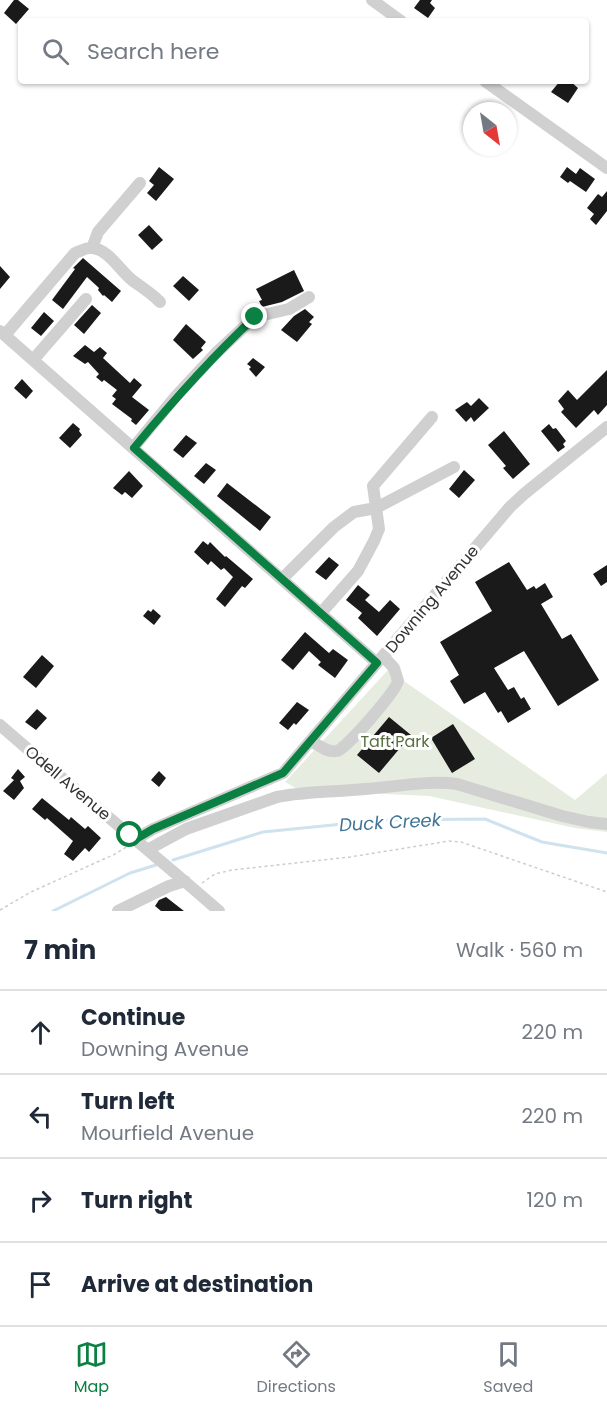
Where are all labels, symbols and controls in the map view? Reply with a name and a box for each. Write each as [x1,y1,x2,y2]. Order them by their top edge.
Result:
search box [18,18,589,84]
icon: search [39,35,72,68]
text: Search here [87,36,220,67]
north arrow [463,102,517,156]
route end [241,303,267,329]
street label: Downing Avenue [380,540,484,658]
park label: Taft Park [360,730,430,753]
street label: Odell Avenue [20,740,116,826]
water label: Duck Creek [338,807,442,837]
route start [116,821,142,847]
text: 7 min [24,932,96,968]
text: Walk · 560 m [456,936,583,964]
text: Continue [81,1002,185,1033]
icon: ahead [24,1016,57,1049]
text: 220 m [522,1018,583,1046]
text: Downing Avenue [81,1035,249,1063]
text: Turn left [81,1086,175,1117]
icon: left [24,1100,57,1133]
text: 220 m [522,1102,583,1130]
text: Mourfield Avenue [81,1119,254,1147]
icon: right [24,1184,57,1217]
text: Turn right [81,1185,192,1216]
text: 120 m [527,1186,583,1214]
icon: arrive [24,1268,57,1301]
text: Arrive at destination [81,1269,313,1300]
tab: Map [74,1338,109,1399]
tab: Directions [257,1338,336,1399]
tab: Saved [483,1338,533,1399]

